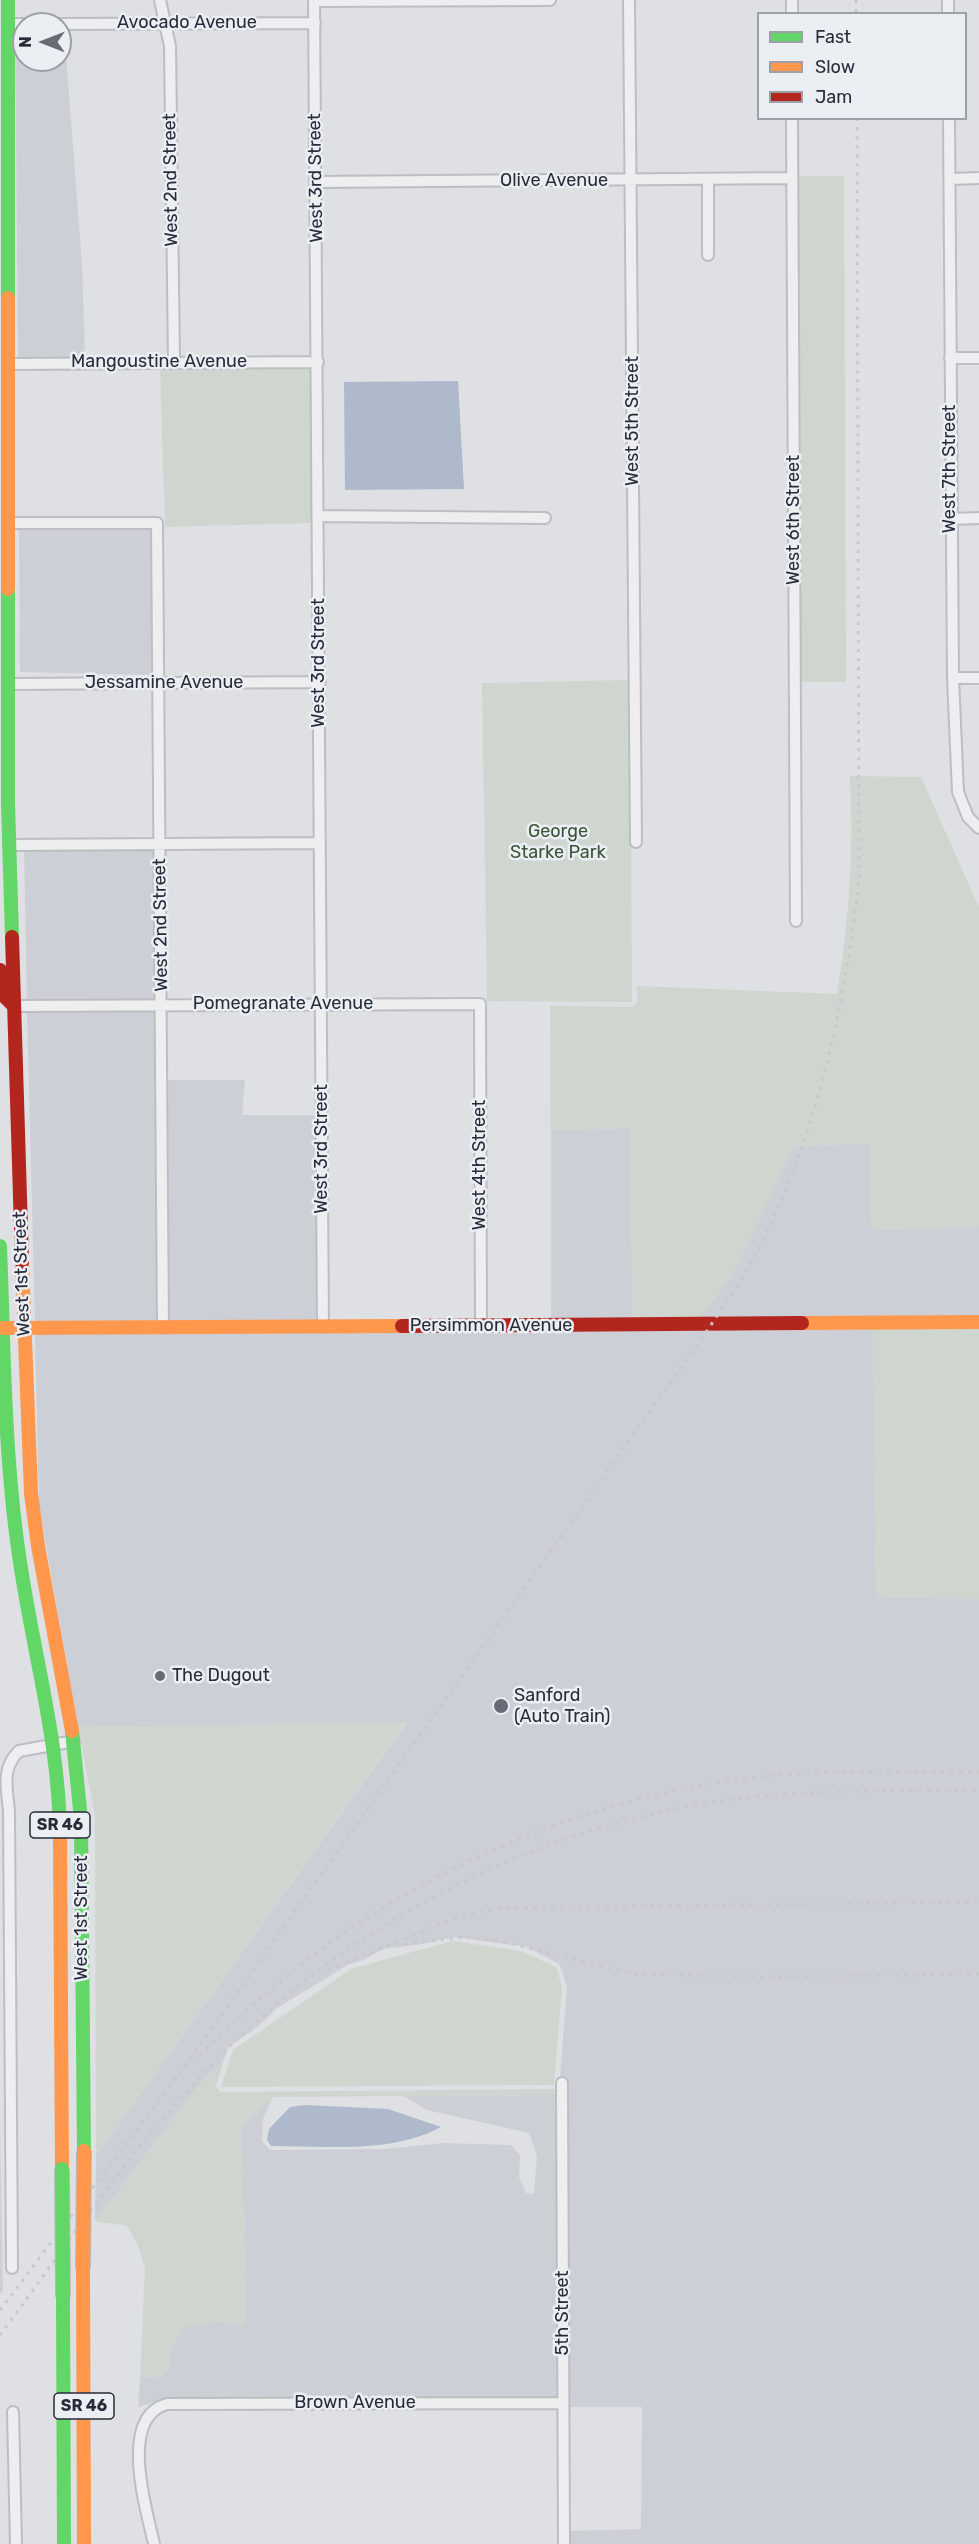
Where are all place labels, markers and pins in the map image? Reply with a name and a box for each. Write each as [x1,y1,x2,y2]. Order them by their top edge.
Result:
place label: The Dugout [172,1665,270,1687]
marker: The Dugout [153,1669,167,1683]
place label: Sanford (Auto Train) [514,1685,610,1728]
marker: Sanford (Auto Train) [492,1697,510,1715]

